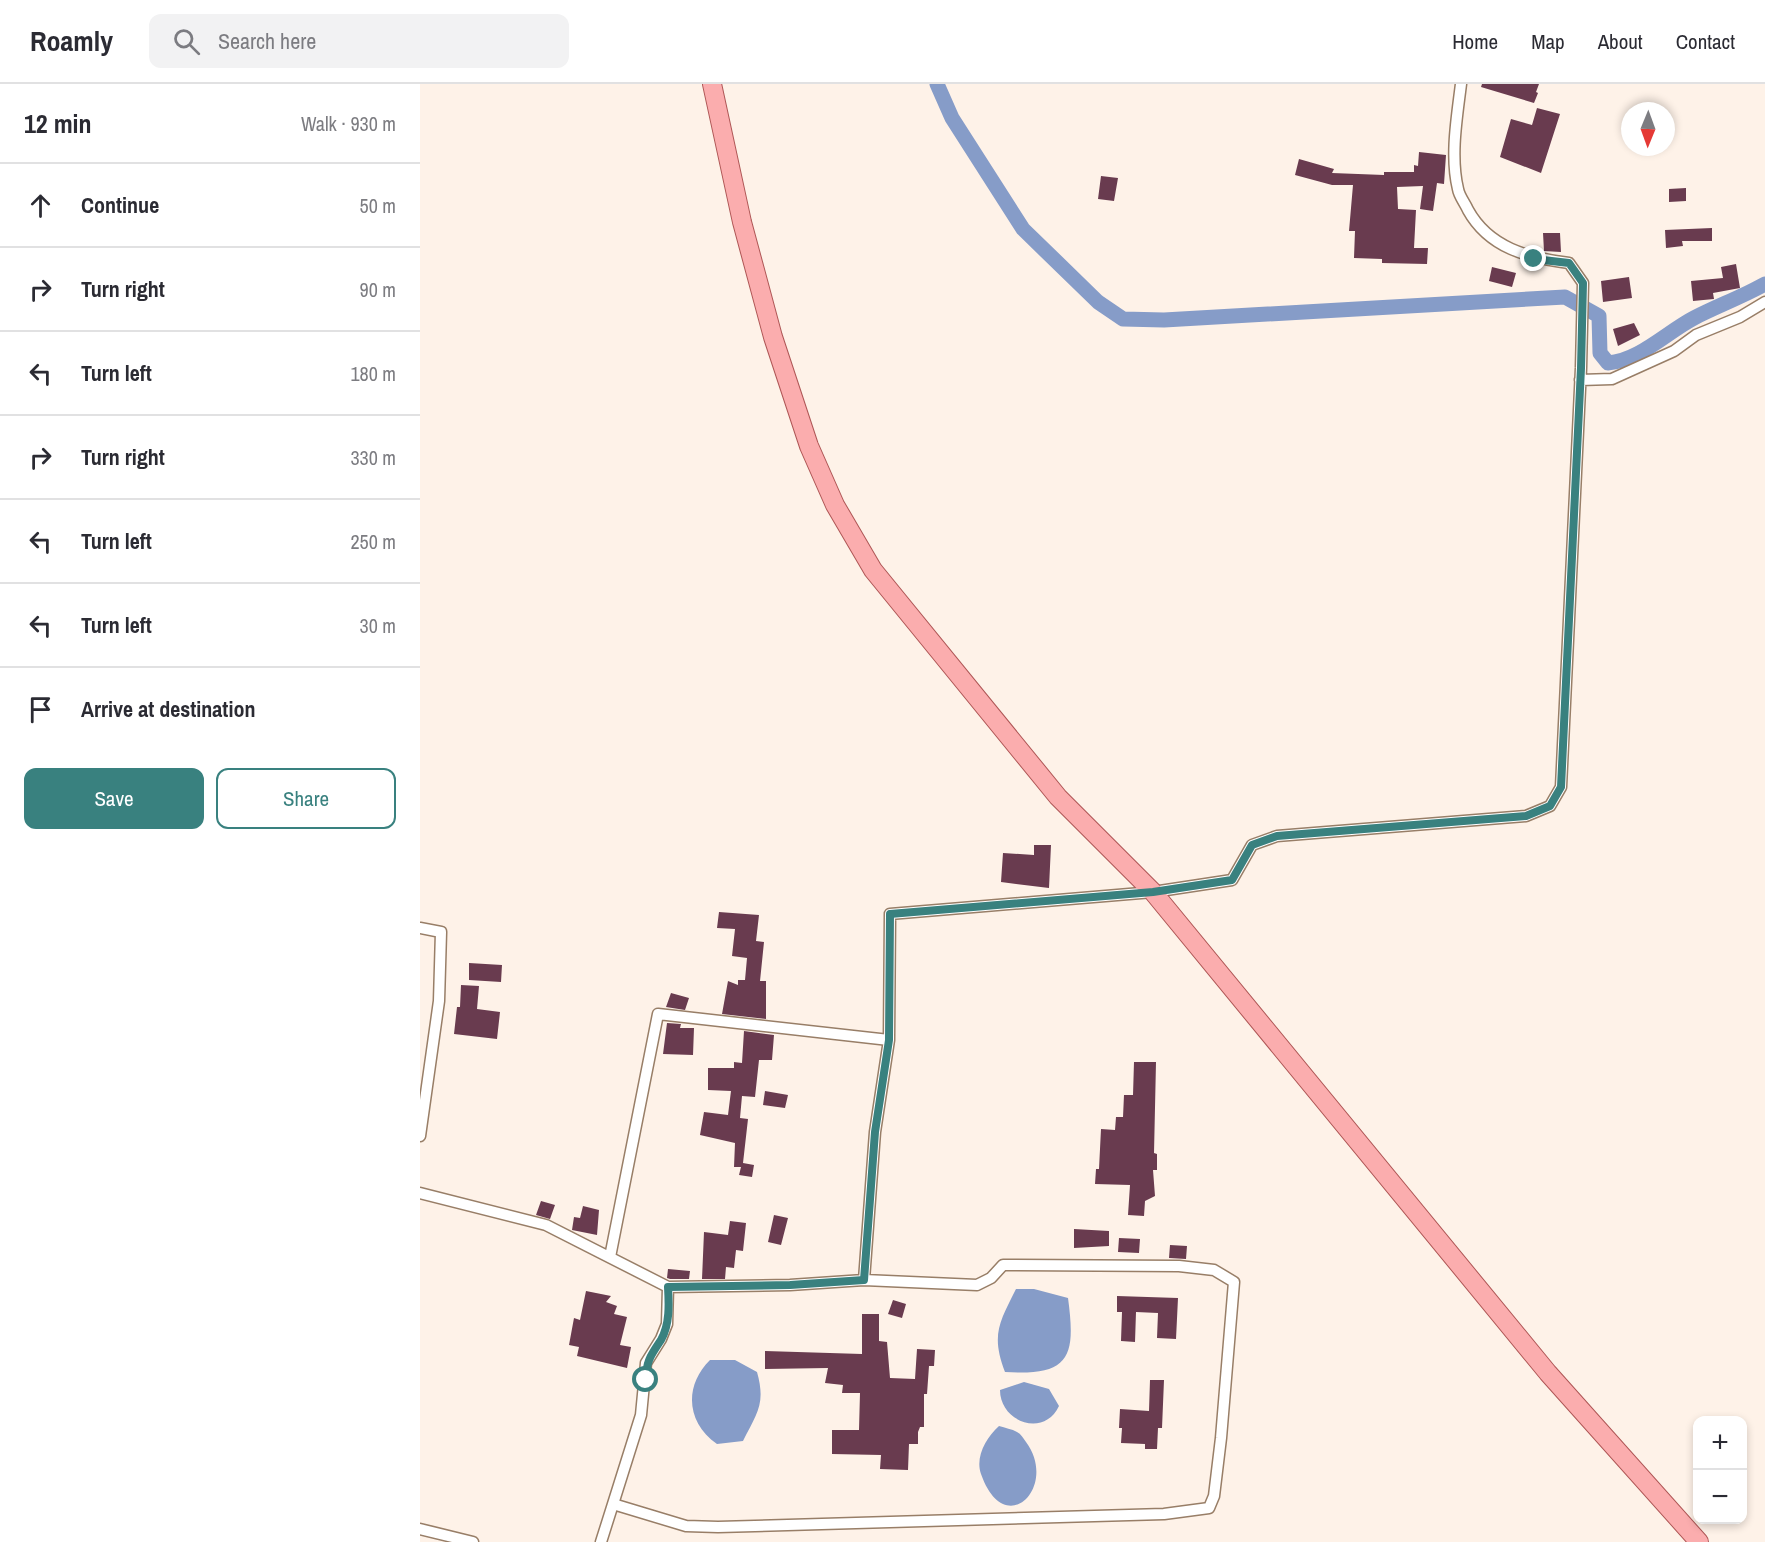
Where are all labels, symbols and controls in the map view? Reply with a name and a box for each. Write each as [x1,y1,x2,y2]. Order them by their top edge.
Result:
search box [149,14,569,68]
text: Roamly [30,22,113,60]
icon: search [170,25,203,58]
text: Search here [218,26,316,56]
text: Home [1452,27,1498,56]
text: Map [1531,27,1565,56]
text: About [1598,27,1643,56]
text: Contact [1676,27,1735,56]
north arrow [1621,102,1675,156]
text: 12 min [24,106,92,141]
text: Walk · 930 m [301,110,396,137]
icon: ahead [24,189,57,222]
text: Continue [81,190,159,220]
text: 50 m [360,192,396,219]
route end [1520,245,1546,271]
icon: right [24,273,57,306]
text: Turn right [81,274,165,304]
text: 90 m [360,276,396,303]
icon: left [24,357,57,390]
text: Turn left [81,358,152,388]
text: 180 m [350,360,396,387]
icon: right [24,441,57,474]
text: Turn right [81,442,165,472]
text: 330 m [350,444,396,471]
icon: left [24,525,57,558]
text: Turn left [81,526,152,556]
text: 250 m [350,528,396,555]
icon: left [24,609,57,642]
text: Turn left [81,610,152,640]
text: 30 m [360,612,396,639]
icon: arrive [24,693,57,726]
text: Arrive at destination [81,694,255,724]
button: Save [24,768,204,829]
button: Share [216,768,396,829]
route start [632,1366,658,1392]
map controls [1693,1416,1747,1524]
button: + [1693,1416,1747,1470]
button: − [1693,1470,1747,1524]

